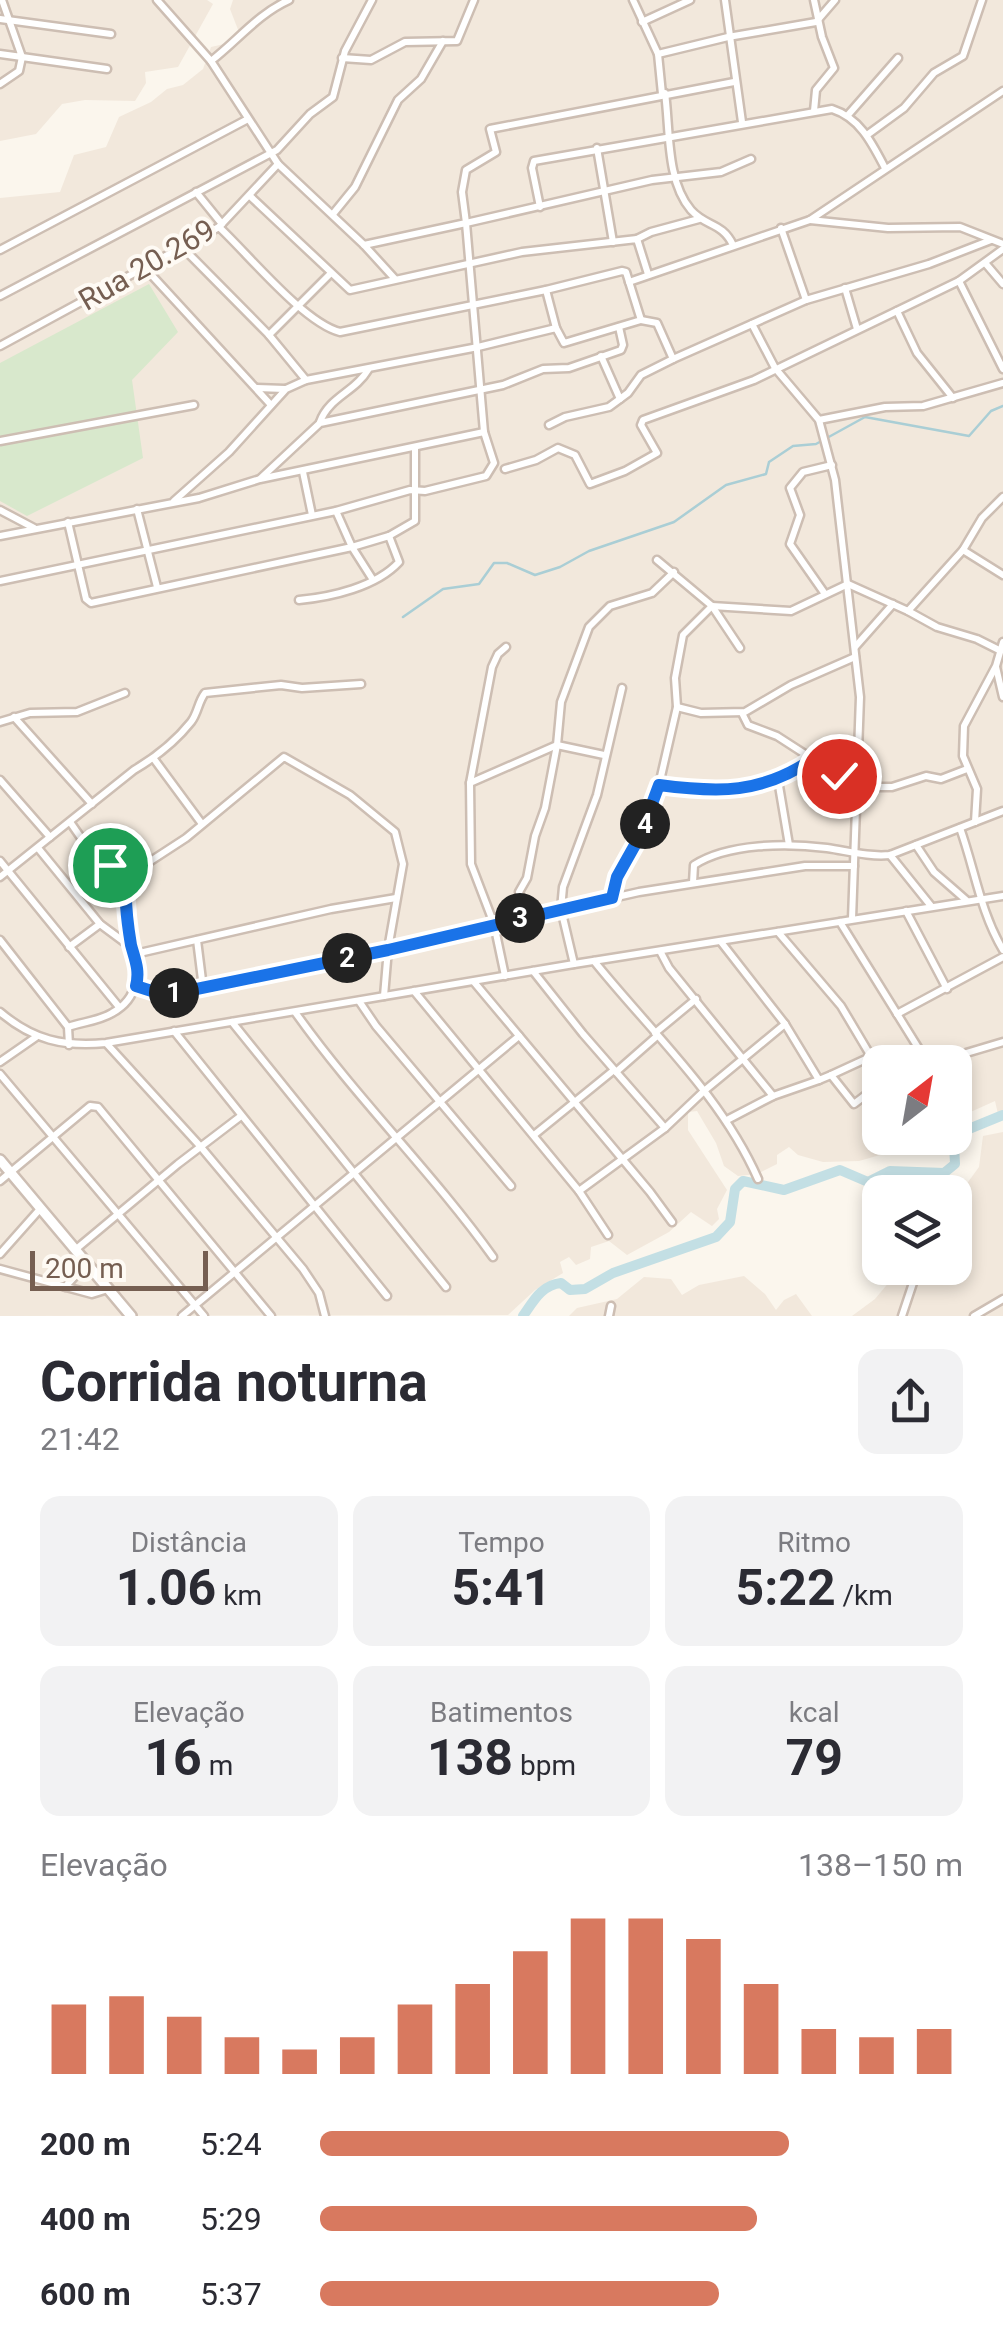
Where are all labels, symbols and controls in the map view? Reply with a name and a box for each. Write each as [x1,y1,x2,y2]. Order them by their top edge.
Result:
street label: Rua 20.269 [73,212,221,317]
pin [797,734,882,819]
icon: check [812,749,867,804]
pin: 4 [620,799,670,849]
text: 4 [637,807,653,840]
pin [68,823,153,908]
icon: arrive [83,838,138,893]
pin: 3 [495,893,545,943]
text: 3 [512,901,528,934]
pin: 2 [322,933,372,983]
text: 2 [339,941,355,974]
pin: 1 [149,968,199,1018]
text: 1 [166,976,182,1009]
north arrow [862,1045,972,1155]
map controls [862,1045,972,1285]
button: layers [862,1175,972,1285]
scale bar [30,1246,208,1290]
text: 200 m [45,1252,124,1285]
button: share [858,1349,963,1454]
text: Corrida noturna [40,1350,428,1414]
text: 21:42 [40,1420,120,1458]
text: Distância [131,1526,247,1559]
text: Tempo [458,1526,545,1559]
text: Ritmo [777,1526,851,1559]
text: 1.06 [116,1559,216,1617]
text: 5:41 [451,1559,552,1617]
text: 5:22 [735,1559,836,1617]
text: km [216,1579,262,1612]
text: /km [836,1579,893,1612]
text: Elevação [133,1696,245,1729]
text: Batimentos [430,1696,573,1729]
text: kcal [789,1696,839,1729]
text: 16 [144,1729,202,1787]
text: 138 [427,1729,513,1787]
text: 79 [785,1729,843,1787]
text: m [202,1749,233,1782]
text: bpm [513,1749,576,1782]
text: Elevação [40,1846,168,1884]
text: 138–150 m [798,1846,963,1884]
text: 200 m [40,2125,131,2163]
text: 5:24 [200,2125,262,2163]
text: 400 m [40,2200,131,2238]
text: 5:29 [200,2200,262,2238]
text: 600 m [40,2275,131,2313]
text: 5:37 [200,2275,262,2313]

